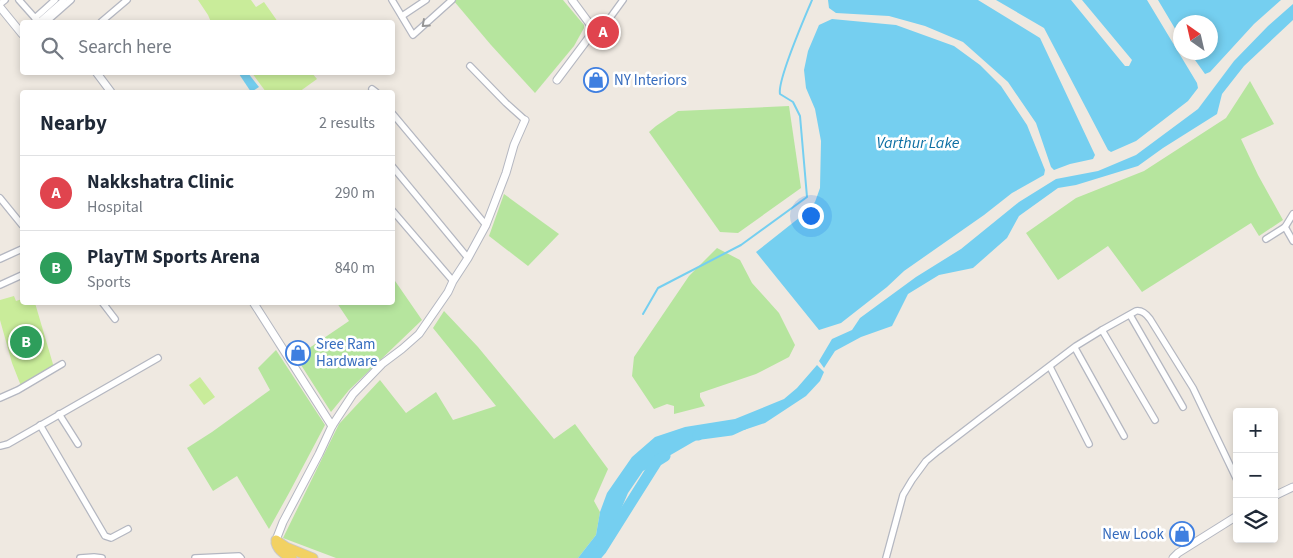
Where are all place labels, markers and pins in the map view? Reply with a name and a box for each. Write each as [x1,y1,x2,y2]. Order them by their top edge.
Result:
pin: A [587,13,619,51]
shop icon: NY Interiors [583,67,609,93]
place label: NY Interiors [614,70,687,91]
pin: B [10,323,42,361]
place label: Sree Ram Hardware [316,334,377,372]
shop icon: Sree Ram Hardware [285,340,311,366]
shop icon: New Look [1169,521,1195,547]
place label: New Look [1102,524,1165,545]

